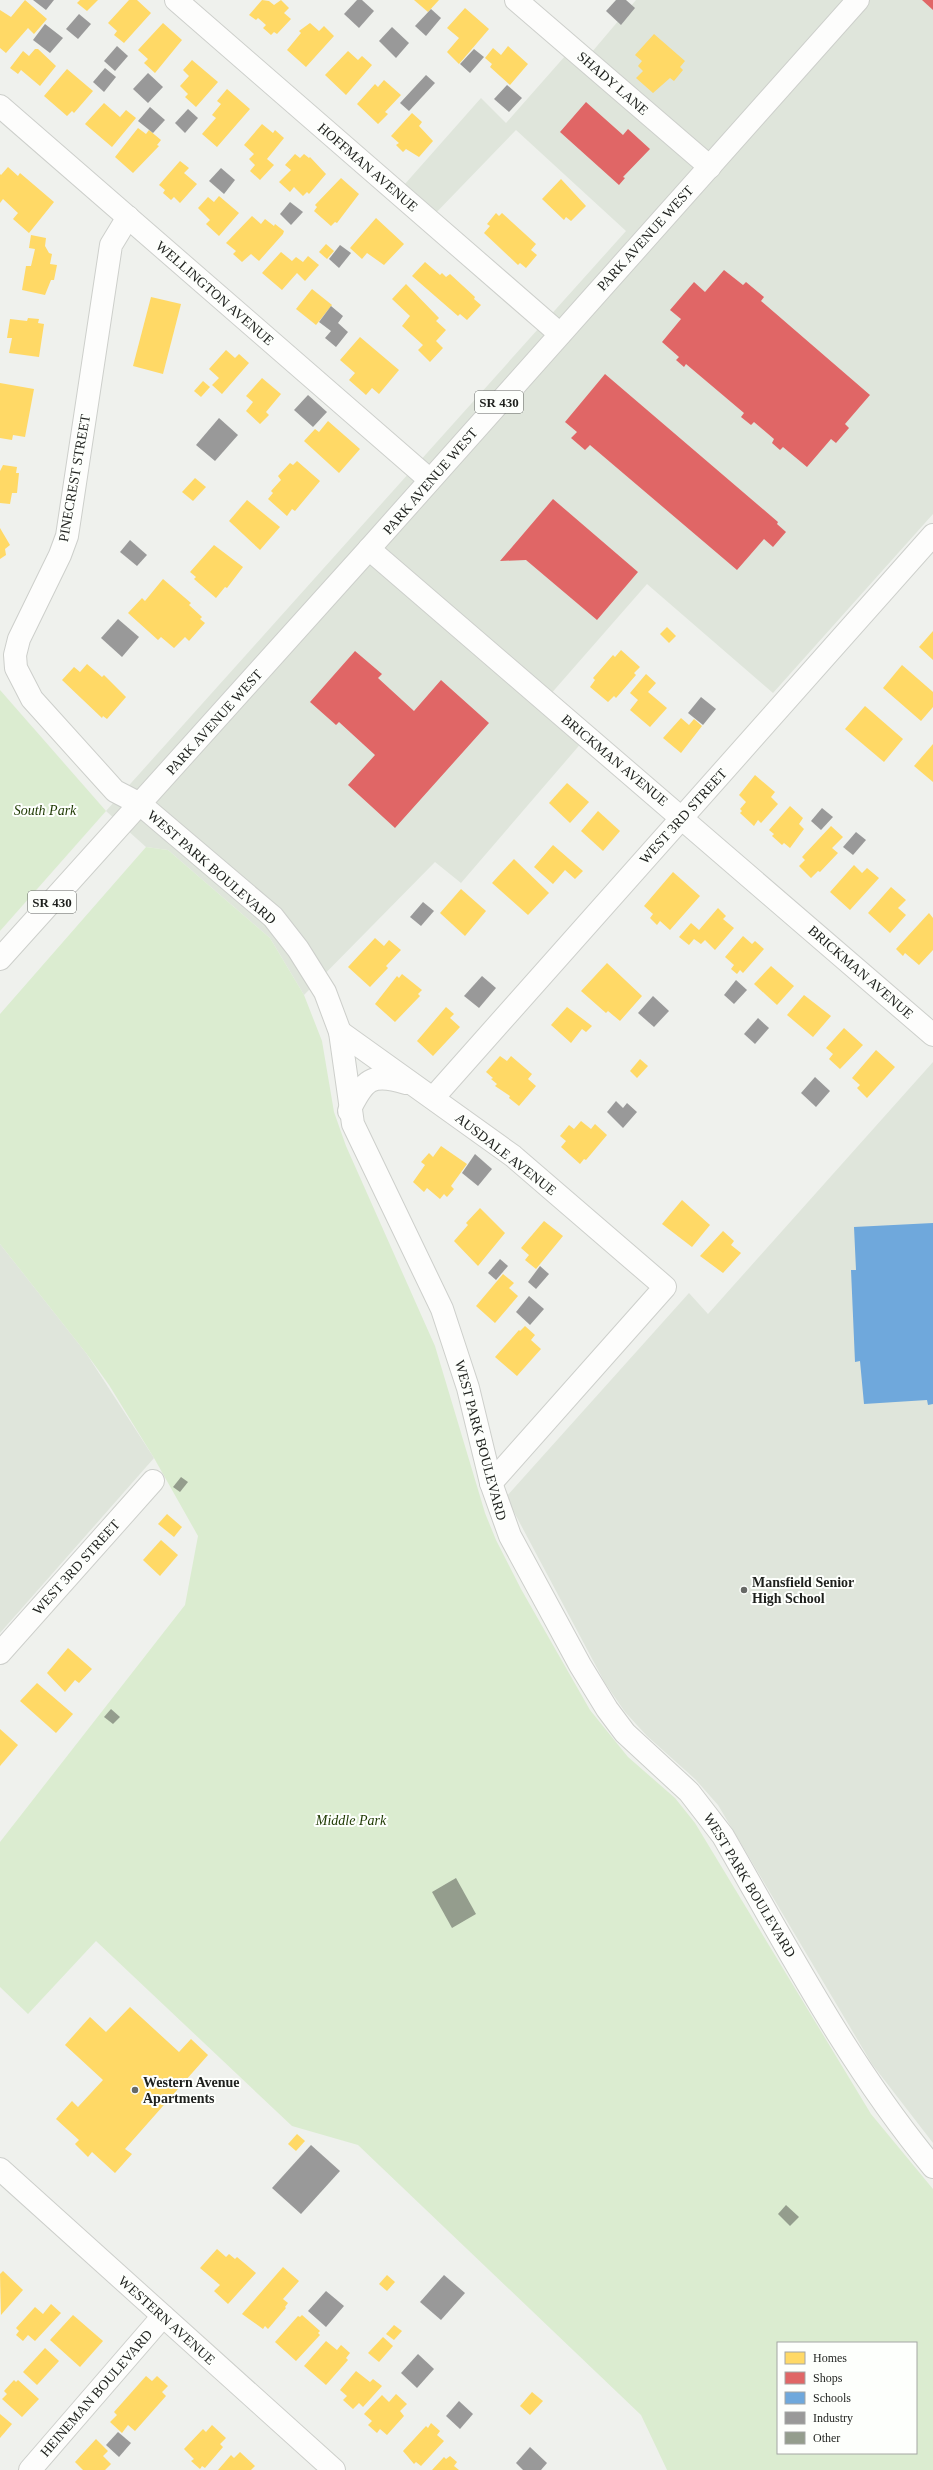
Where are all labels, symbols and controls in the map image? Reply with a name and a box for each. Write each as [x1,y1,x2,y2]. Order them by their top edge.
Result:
street label: SHADY LANE [574,49,651,118]
street label: HOFFMAN AVENUE [315,120,420,215]
street label: PARK AVENUE WEST [594,182,697,294]
street label: WELLINGTON AVENUE [153,238,276,348]
road number: SR 430 [475,391,523,413]
street label: PINECREST STREET [56,413,93,543]
street label: PARK AVENUE WEST [380,425,481,538]
street label: PARK AVENUE WEST [163,666,266,778]
street label: BRICKMAN AVENUE [559,712,671,809]
street label: WEST 3RD STREET [637,765,730,867]
park label: South Park [14,803,77,818]
street label: WEST PARK BOULEVARD [144,807,279,927]
road number: SR 430 [28,891,76,913]
street label: BRICKMAN AVENUE [805,923,916,1022]
street label: AUSDALE AVENUE [452,1110,559,1198]
street label: WEST PARK BOULEVARD [452,1358,509,1522]
street label: WEST 3RD STREET [30,1516,123,1618]
place label: Mansfield Senior High School [752,1575,854,1606]
marker: Mansfield Senior High School [739,1585,749,1595]
street label: WEST PARK BOULEVARD [701,1810,799,1960]
park label: Middle Park [315,1813,387,1828]
place label: Western Avenue Apartments [143,2075,240,2106]
marker: Western Avenue Apartments [130,2085,140,2095]
street label: WESTERN AVENUE [115,2273,218,2368]
street label: HEINEMAN BOULEVARD [37,2327,155,2460]
legend [777,2342,917,2454]
text: Homes [813,2351,847,2365]
text: Shops [813,2371,843,2385]
text: Schools [813,2391,851,2405]
text: Industry [813,2411,853,2425]
text: Other [813,2431,840,2445]

